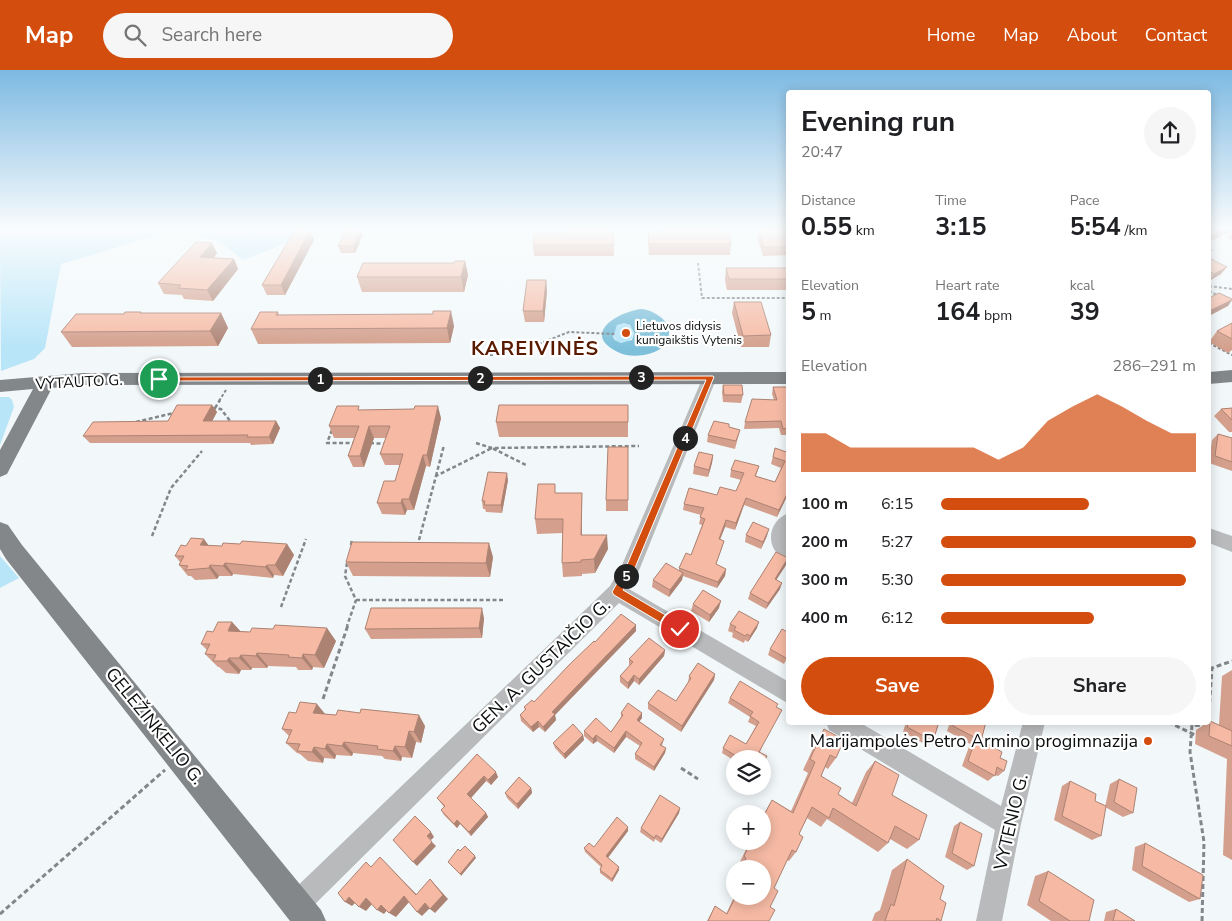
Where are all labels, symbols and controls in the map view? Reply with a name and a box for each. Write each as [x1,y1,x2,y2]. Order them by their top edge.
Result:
search box [103,13,453,58]
text: Map [25,19,73,51]
icon: search [121,21,149,49]
text: Search here [161,22,262,48]
text: Home [927,23,975,47]
text: Map [1003,23,1039,47]
text: About [1067,23,1117,47]
text: Contact [1145,23,1207,47]
text: Evening run [801,103,955,141]
button: share [1144,107,1196,159]
text: 20:47 [801,141,843,163]
text: Distance [801,191,855,210]
text: Time [935,191,966,210]
text: Pace [1070,191,1099,210]
text: 0.55 [801,210,852,244]
text: 3:15 [935,210,987,244]
text: 5:54 [1070,210,1121,244]
text: km [852,221,875,240]
text: /km [1121,221,1147,240]
text: Elevation [801,276,859,295]
text: Heart rate [935,276,999,295]
text: kcal [1070,276,1094,295]
text: 5 [801,295,816,329]
text: 164 [935,295,980,329]
text: 39 [1070,295,1100,329]
text: m [816,306,832,325]
text: bpm [980,306,1012,325]
place label: Lietuvos didysis kunigaikštis Vytenis [636,318,742,348]
marker: Lietuvos didysis kunigaikštis Vytenis [620,327,632,339]
district label: KAREIVINĖS [471,335,599,362]
text: Elevation [801,355,867,377]
text: 286–291 m [1113,355,1196,377]
pin [138,358,180,400]
pin: 3 [628,364,654,390]
icon: arrive [145,365,173,393]
pin: 1 [308,366,332,392]
pin: 2 [468,366,492,390]
text: 3 [637,368,646,387]
text: 2 [476,369,485,388]
street label: VYTAUTO G. [34,370,123,394]
text: 1 [316,370,325,389]
pin: 4 [672,426,698,450]
text: 4 [681,429,690,448]
text: 100 m [801,493,848,515]
text: 6:15 [881,493,913,515]
text: 200 m [801,531,848,553]
text: 5:27 [881,531,913,553]
pin: 5 [614,564,638,588]
text: 5 [622,567,631,586]
text: 300 m [801,569,848,591]
text: 5:30 [881,569,913,591]
street label: GEN. A. GUSTAIČIO G. [466,593,616,739]
text: 400 m [801,607,848,629]
text: 6:12 [881,607,913,629]
pin [659,608,701,650]
icon: check [666,615,694,643]
button: Save [801,657,994,715]
button: Share [1004,657,1196,715]
street label: GELEŽINKELIO G. [100,662,210,790]
place label: Marijampolės Petro Armino progimnazija [810,729,1138,753]
marker: Marijampolės Petro Armino progimnazija [1142,735,1154,747]
map controls [726,750,771,905]
button: layers [726,750,771,795]
street label: VYTENIO G. [988,771,1034,874]
button: + [726,805,771,850]
button: − [726,860,771,905]

